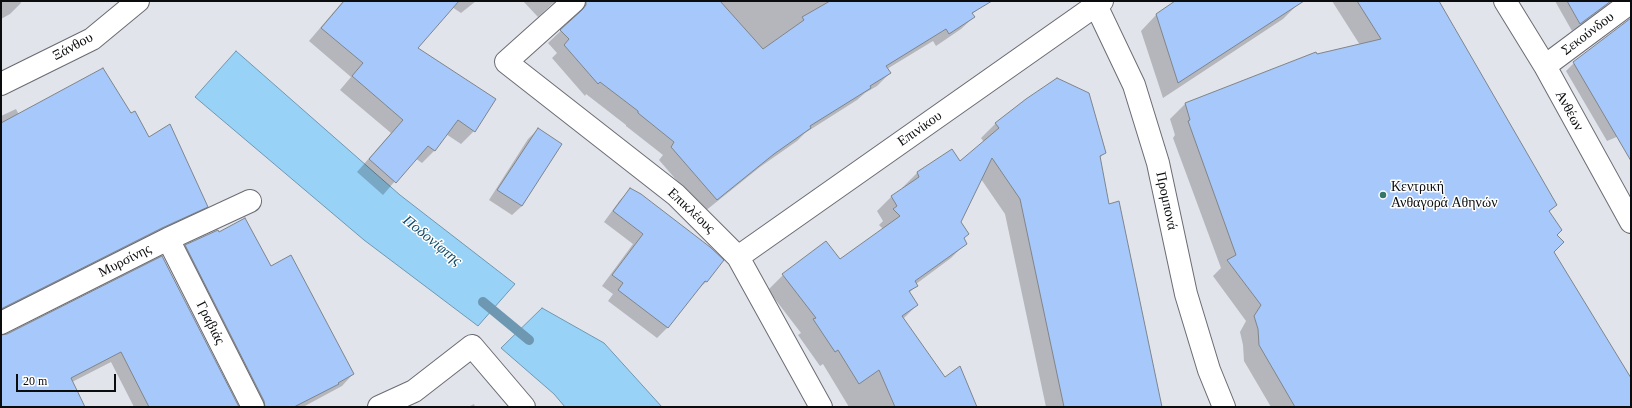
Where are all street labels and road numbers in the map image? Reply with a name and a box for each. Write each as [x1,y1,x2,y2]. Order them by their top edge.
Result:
street label: Σεκούνδου [1558,9,1618,59]
street label: Ξάνθου [50,29,96,65]
street label: Ανθέων [1551,88,1587,134]
street label: Επινίκου [895,108,945,150]
street label: Προμπονά [1152,170,1180,232]
street label: Επικλέους [664,185,718,237]
street label: Μυρσίνης [96,241,154,281]
street label: Γραβιάς [192,299,228,347]

